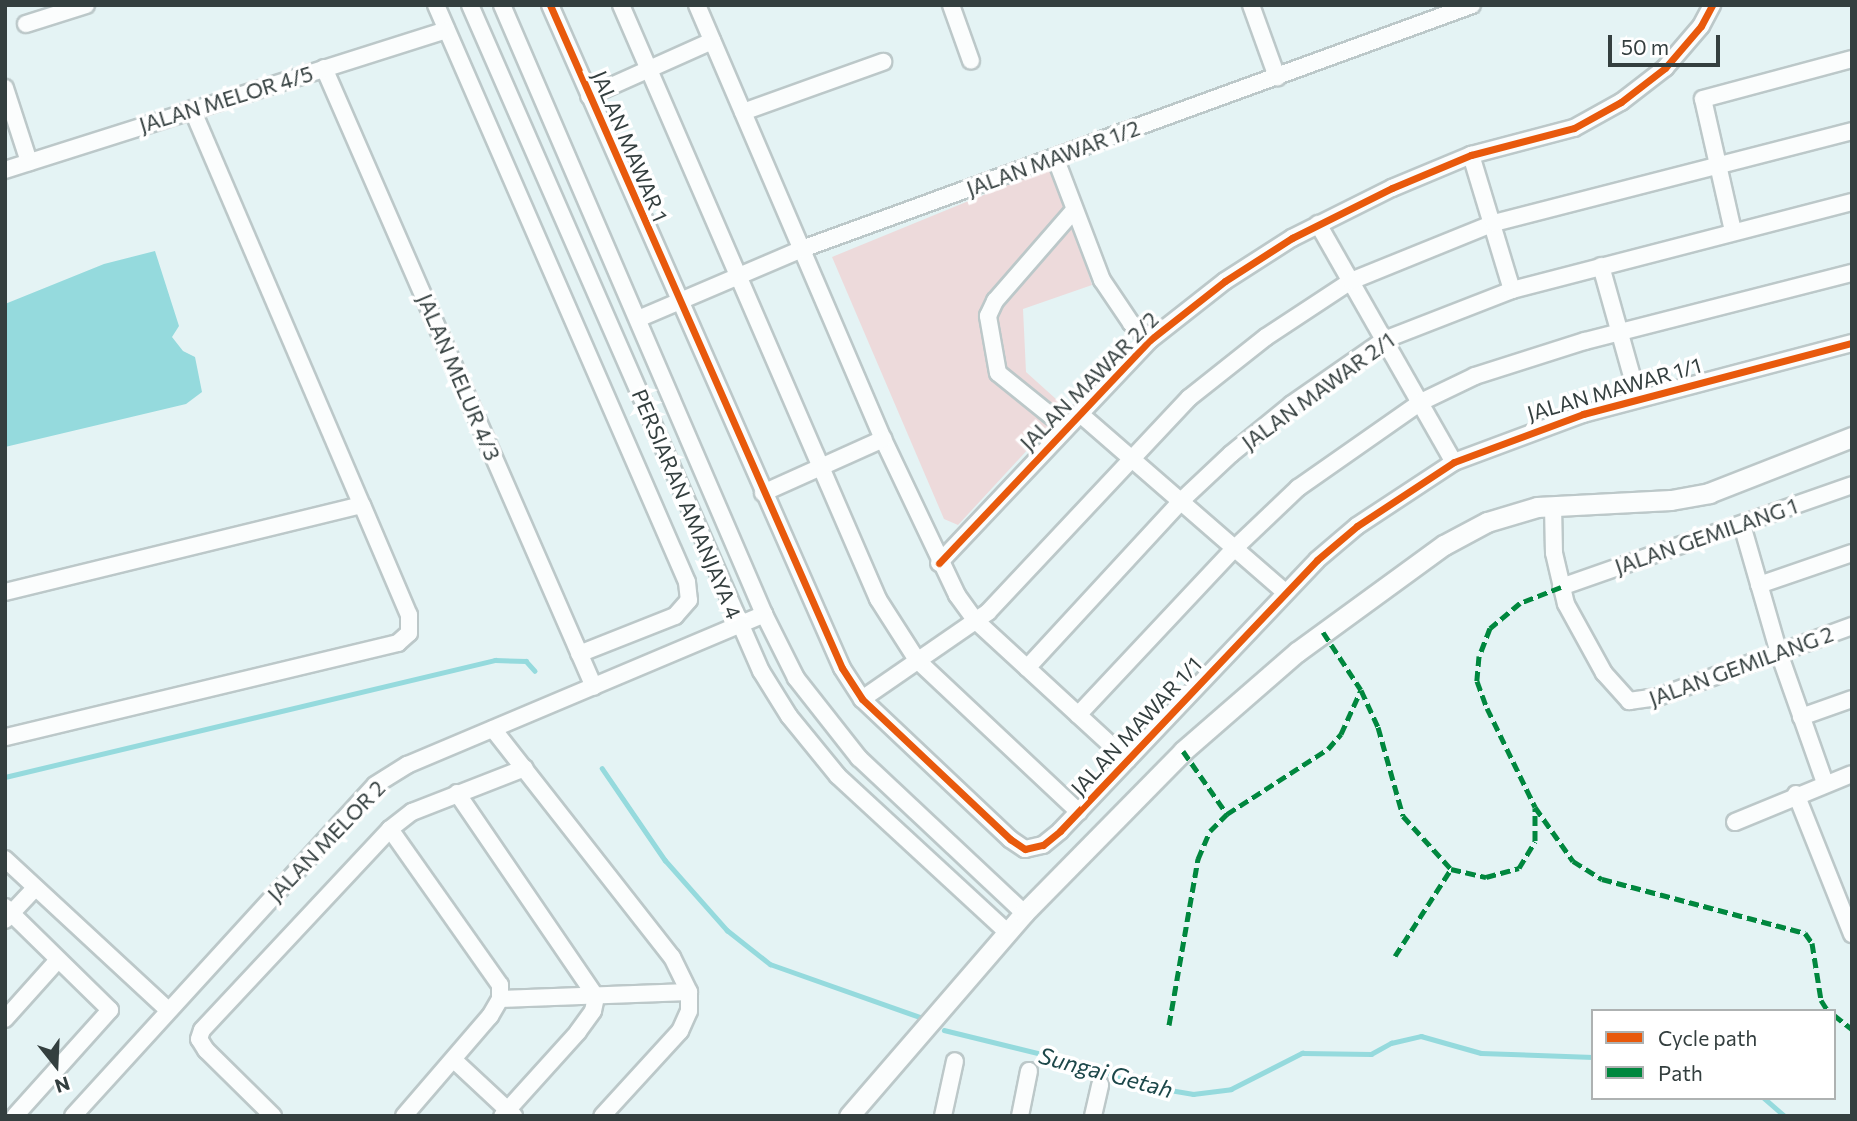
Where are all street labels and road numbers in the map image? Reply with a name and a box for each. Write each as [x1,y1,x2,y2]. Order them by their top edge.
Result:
street label: JALAN MELOR 4/5 [136,61,316,137]
street label: JALAN MAWAR 1 [587,67,673,225]
street label: JALAN MAWAR 1/2 [963,115,1143,201]
street label: JALAN MELUR 4/3 [412,290,506,464]
street label: JALAN MAWAR 2/2 [1015,307,1163,455]
street label: JALAN MAWAR 2/1 [1237,327,1399,455]
street label: JALAN MAWAR 1/1 [1524,352,1704,426]
street label: PERSIARAN AMANJAYA 4 [627,385,747,623]
street label: JALAN GEMILANG 1 [1611,493,1801,579]
street label: JALAN GEMILANG 2 [1645,621,1837,711]
street label: JALAN MAWAR 1/1 [1065,652,1207,800]
street label: JALAN MELOR 2 [262,775,390,907]

